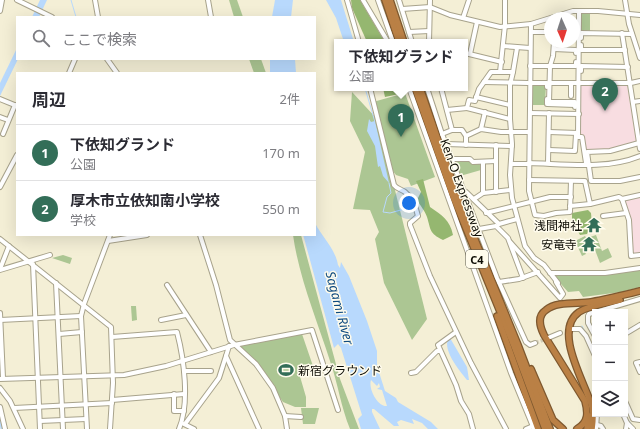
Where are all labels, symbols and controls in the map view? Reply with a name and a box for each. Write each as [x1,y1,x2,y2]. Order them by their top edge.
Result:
north arrow [544,12,580,48]
search box [16,16,316,60]
icon: search [30,27,52,49]
text: ここで検索 [62,29,137,49]
popup [334,39,468,91]
text: 下依知グランド [348,46,454,66]
text: 公園 [348,67,375,85]
pin: 2 [592,78,618,111]
text: 周辺 [32,88,66,111]
text: 2件 [280,90,300,108]
pin: 1 [388,104,414,137]
text: 下依知グランド [70,134,175,154]
street label: Ken-O Expressway [436,136,488,240]
text: 1 [41,144,49,162]
text: 170 m [262,144,300,162]
text: 公園 [70,155,96,173]
text: 厚木市立依知南小学校 [70,190,220,210]
your location [399,193,419,213]
text: 2 [41,200,49,218]
text: 550 m [262,200,300,218]
text: 学校 [70,211,96,229]
temple icon: 浅間神社 [585,216,603,234]
place label: 浅間神社 [534,217,582,234]
temple icon: 安竜寺 [580,235,598,253]
place label: 安竜寺 [541,236,577,253]
road number: C4 [466,250,488,268]
water label: Sagami River [322,269,359,348]
map controls [592,309,628,417]
button: + [592,309,628,345]
button: − [592,345,628,381]
sports icon: 新宿グラウンド [277,361,295,379]
place label: 新宿グラウンド [298,362,382,379]
button: layers [592,381,628,417]

